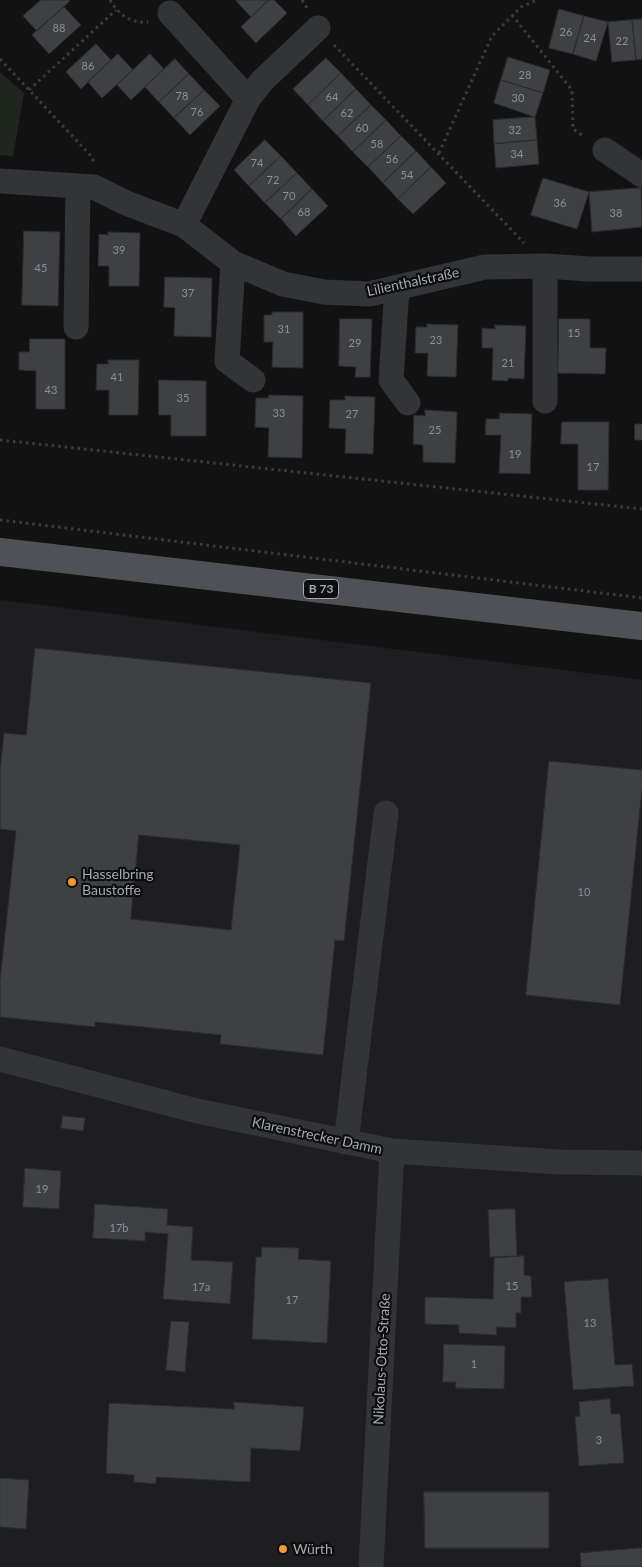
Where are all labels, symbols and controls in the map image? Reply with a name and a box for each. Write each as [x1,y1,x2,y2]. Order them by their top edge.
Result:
house number: 88 [53,21,65,35]
house number: 26 [560,25,572,39]
house number: 24 [584,31,596,45]
house number: 22 [616,34,628,48]
house number: 86 [82,59,94,73]
house number: 28 [519,68,531,82]
house number: 78 [176,89,188,103]
house number: 64 [326,90,338,104]
house number: 30 [512,91,524,105]
house number: 76 [191,105,203,119]
house number: 62 [341,106,353,120]
house number: 60 [356,121,368,135]
house number: 32 [509,123,521,137]
house number: 58 [371,137,383,151]
house number: 34 [511,147,523,161]
house number: 56 [386,152,398,166]
house number: 74 [251,156,263,170]
house number: 54 [401,168,413,182]
house number: 72 [267,173,279,187]
house number: 70 [283,189,295,203]
house number: 36 [554,196,566,210]
house number: 68 [298,205,310,219]
house number: 38 [610,206,622,220]
house number: 39 [113,243,125,257]
house number: 45 [35,261,47,275]
street label: Lilienthalstraße [365,264,461,300]
house number: 37 [182,286,194,300]
house number: 31 [278,322,290,336]
house number: 15 [568,326,580,340]
house number: 23 [430,333,442,347]
house number: 29 [349,336,361,350]
house number: 21 [502,356,514,370]
house number: 41 [111,370,123,384]
house number: 43 [45,383,57,397]
house number: 35 [177,391,189,405]
house number: 33 [273,406,285,420]
house number: 27 [346,407,358,421]
house number: 25 [429,423,441,437]
house number: 19 [509,447,521,461]
house number: 17 [587,460,599,474]
road number: B 73 [304,580,338,598]
place label: Hasselbring Baustoffe [82,866,154,899]
marker: Hasselbring Baustoffe [66,876,78,888]
house number: 10 [578,885,590,899]
street label: Klarenstrecker Damm [250,1114,384,1158]
house number: 19 [36,1182,48,1196]
house number: 17b [110,1221,128,1235]
house number: 15 [506,1279,518,1293]
house number: 17a [192,1280,210,1294]
house number: 17 [286,1293,298,1307]
street label: Nikolaus-Otto-Straße [370,1293,394,1425]
house number: 13 [584,1316,596,1330]
house number: 1 [471,1357,477,1371]
house number: 3 [596,1433,602,1447]
place label: Würth [293,1541,333,1557]
marker: Würth [277,1543,289,1555]

